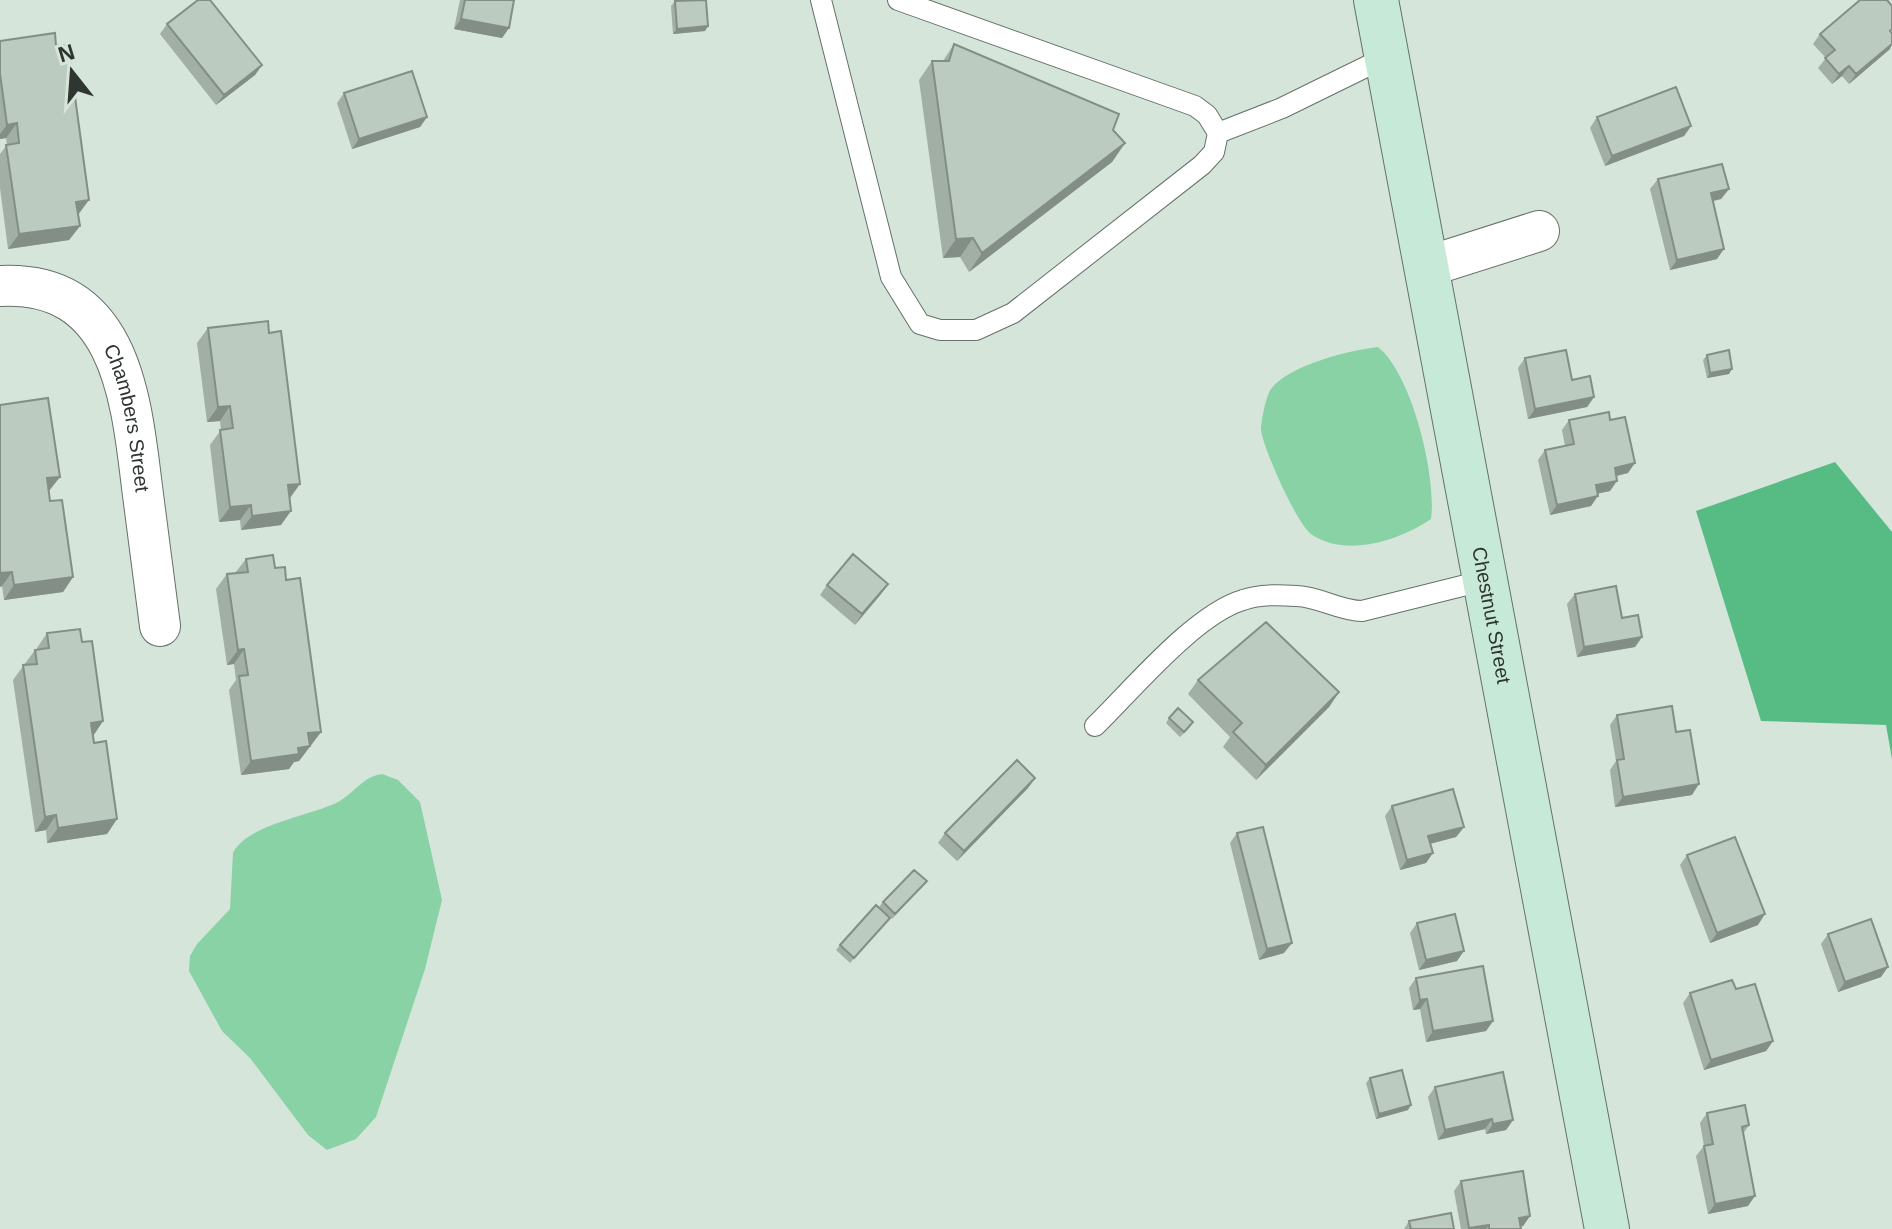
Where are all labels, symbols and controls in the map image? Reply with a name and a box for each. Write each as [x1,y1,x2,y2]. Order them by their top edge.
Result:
north arrow [32,32,112,112]
text: N [55,39,78,68]
street label: Chambers Street [100,340,154,494]
street label: Chestnut Street [1468,545,1515,686]

